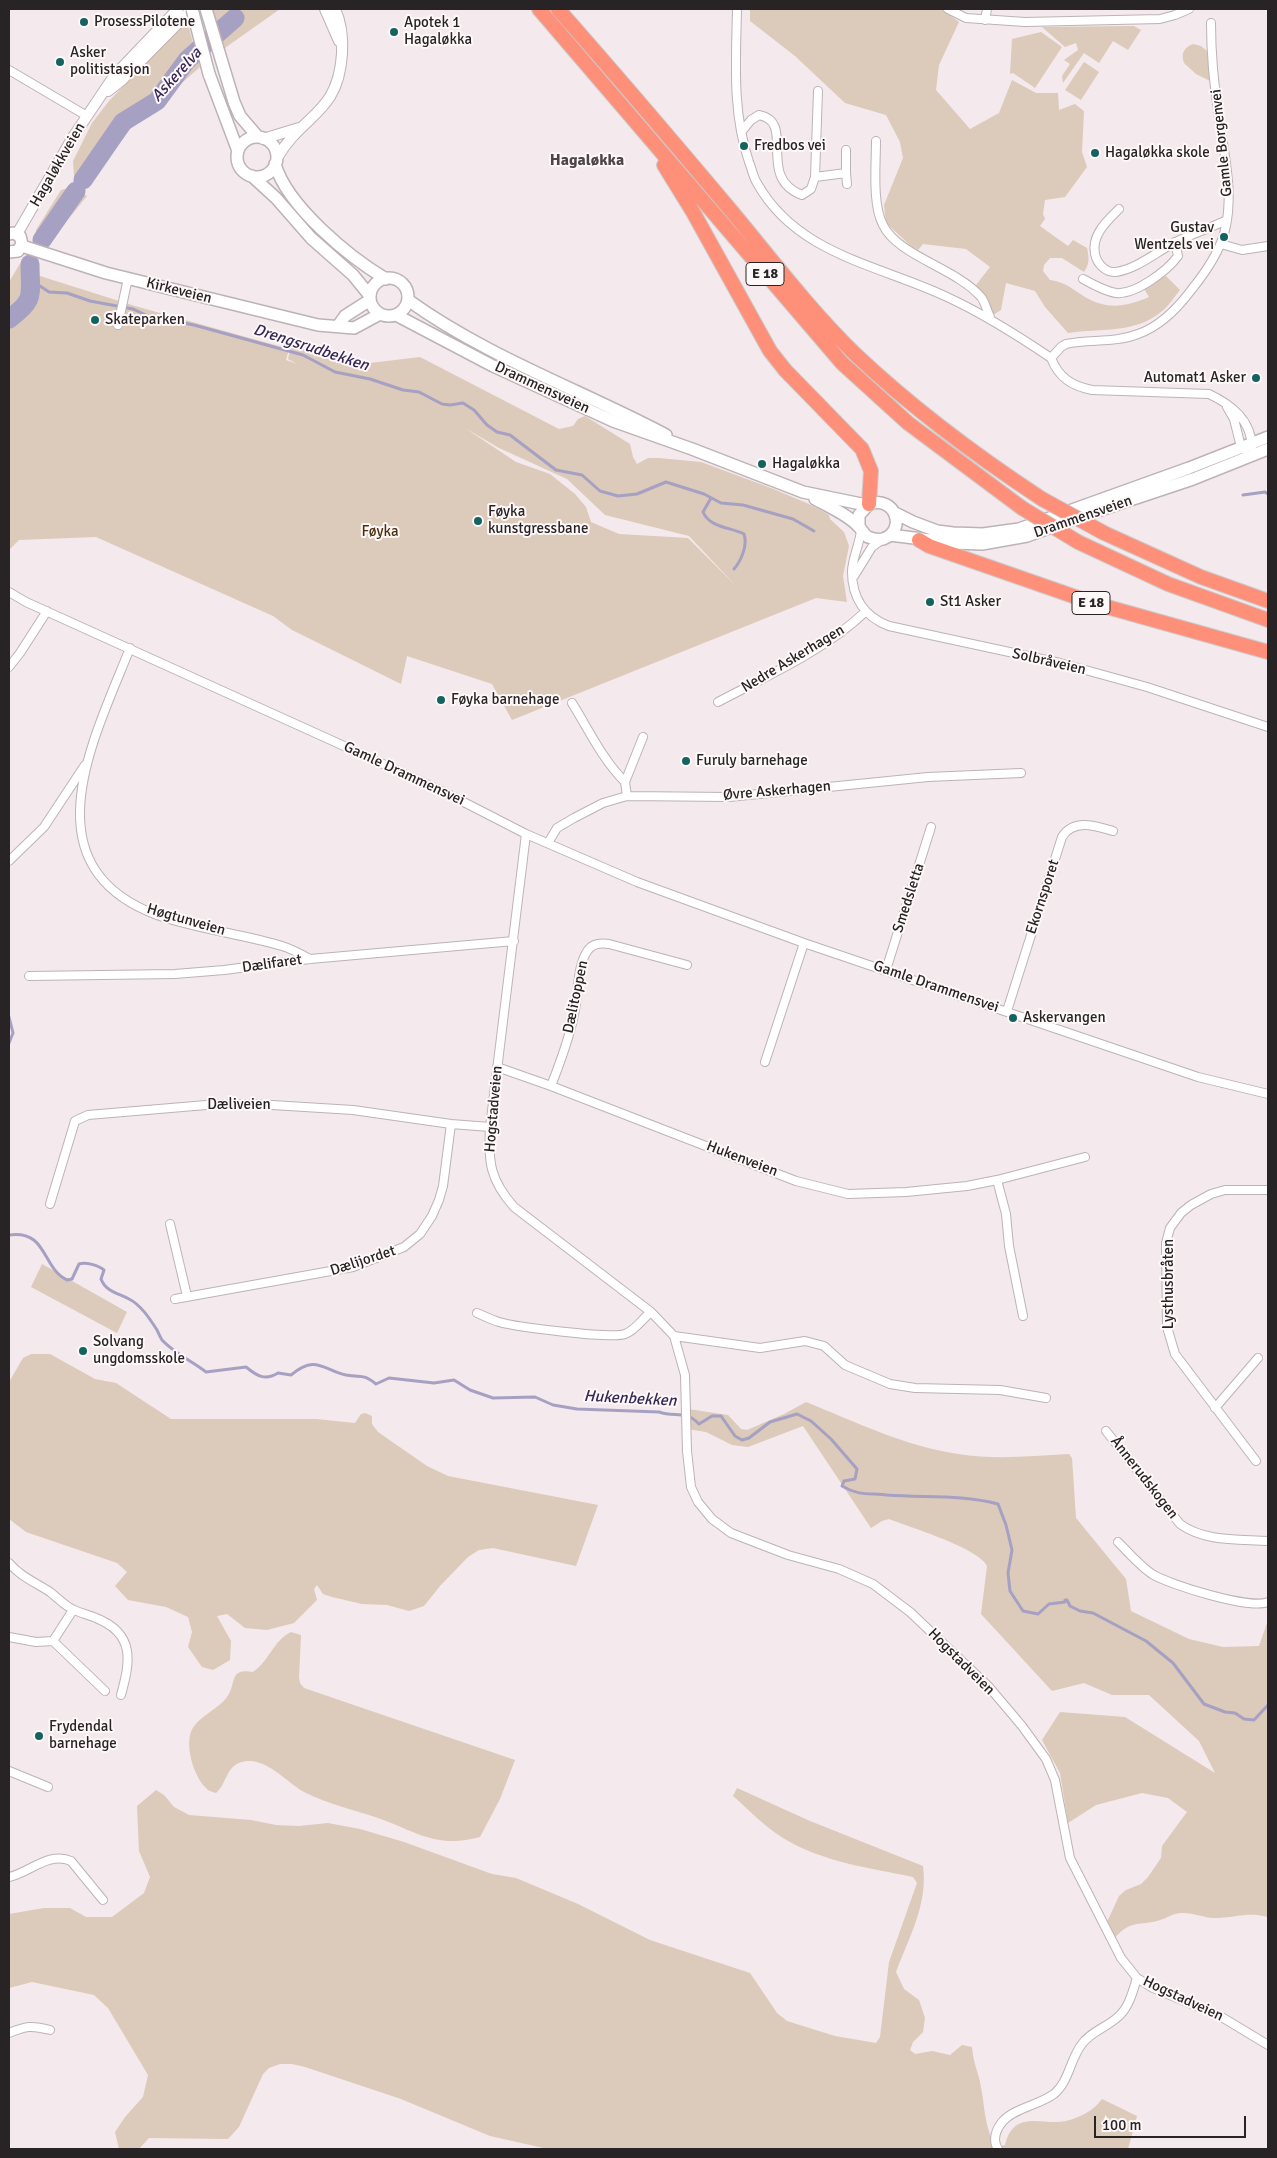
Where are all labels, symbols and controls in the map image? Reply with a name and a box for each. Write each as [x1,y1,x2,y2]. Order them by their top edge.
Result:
place label: ProsessPilotene [94,13,195,31]
place label: Apotek 1 Hagaløkka [404,14,472,49]
marker: ProsessPilotene [78,16,90,28]
marker: Apotek 1 Hagaløkka [388,26,400,38]
place label: Asker politistasjon [70,44,150,79]
water label: Askerelva [148,44,206,106]
marker: Asker politistasjon [54,56,66,68]
street label: Gamle Borgenvei [1207,88,1237,198]
street label: Hagaløkkveien [27,120,89,210]
place label: Fredbos vei [754,137,826,155]
marker: Fredbos vei [738,140,750,152]
place label: Hagaløkka skole [1105,144,1210,162]
marker: Hagaløkka skole [1089,147,1101,159]
district label: Hagaløkka [550,151,624,171]
place label: Gustav Wentzels vei [1134,219,1214,254]
marker: Gustav Wentzels vei [1218,231,1230,243]
road number: E 18 [746,262,784,286]
street label: Kirkeveien [144,274,214,308]
place label: Skateparken [105,311,185,329]
marker: Skateparken [89,314,101,326]
water label: Drengsrudbekken [251,320,371,376]
street label: Drammensveien [492,358,592,418]
place label: Automat1 Asker [1144,369,1246,387]
marker: Automat1 Asker [1250,372,1262,384]
place label: Hagaløkka [772,455,840,473]
marker: Hagaløkka [756,458,768,470]
street label: Drammensveien [1031,492,1135,542]
place label: Føyka kunstgressbane [488,503,588,538]
marker: Føyka kunstgressbane [472,515,484,527]
park label: Føyka [361,523,399,541]
road number: E 18 [1072,592,1110,614]
place label: St1 Asker [940,593,1001,611]
marker: St1 Asker [924,596,936,608]
street label: Nedre Askerhagen [738,621,848,697]
street label: Solbråveien [1010,645,1088,679]
place label: Føyka barnehage [451,691,559,709]
marker: Føyka barnehage [435,694,447,706]
street label: Gamle Drammensvei [341,738,467,810]
place label: Furuly barnehage [696,752,808,770]
marker: Furuly barnehage [680,755,692,767]
street label: Øvre Askerhagen [722,777,832,805]
street label: Ekornsporet [1022,857,1064,937]
street label: Smedsletta [889,861,929,935]
street label: Høgtunveien [145,900,227,940]
street label: Dælifaret [241,951,303,977]
street label: Gamle Drammensvei [871,957,1001,1017]
street label: Dælitoppen [559,959,593,1035]
place label: Askervangen [1023,1009,1106,1027]
marker: Askervangen [1007,1012,1019,1024]
street label: Hogstadveien [481,1065,507,1153]
street label: Dæliveien [207,1096,271,1114]
street label: Hukenveien [704,1137,780,1181]
street label: Lysthusbråten [1160,1239,1178,1329]
street label: Dælijordet [328,1242,398,1280]
place label: Solvang ungdomsskole [93,1333,185,1368]
marker: Solvang ungdomsskole [77,1345,89,1357]
water label: Hukenbekken [583,1387,677,1411]
street label: Ånnerudskogen [1106,1433,1182,1523]
street label: Hogstadveien [924,1625,998,1699]
place label: Frydendal barnehage [49,1718,117,1753]
marker: Frydendal barnehage [33,1730,45,1742]
street label: Hogstadveien [1140,1972,1226,2026]
scale bar [1097,2106,1250,2138]
text: 100 m [1102,2116,1142,2134]

